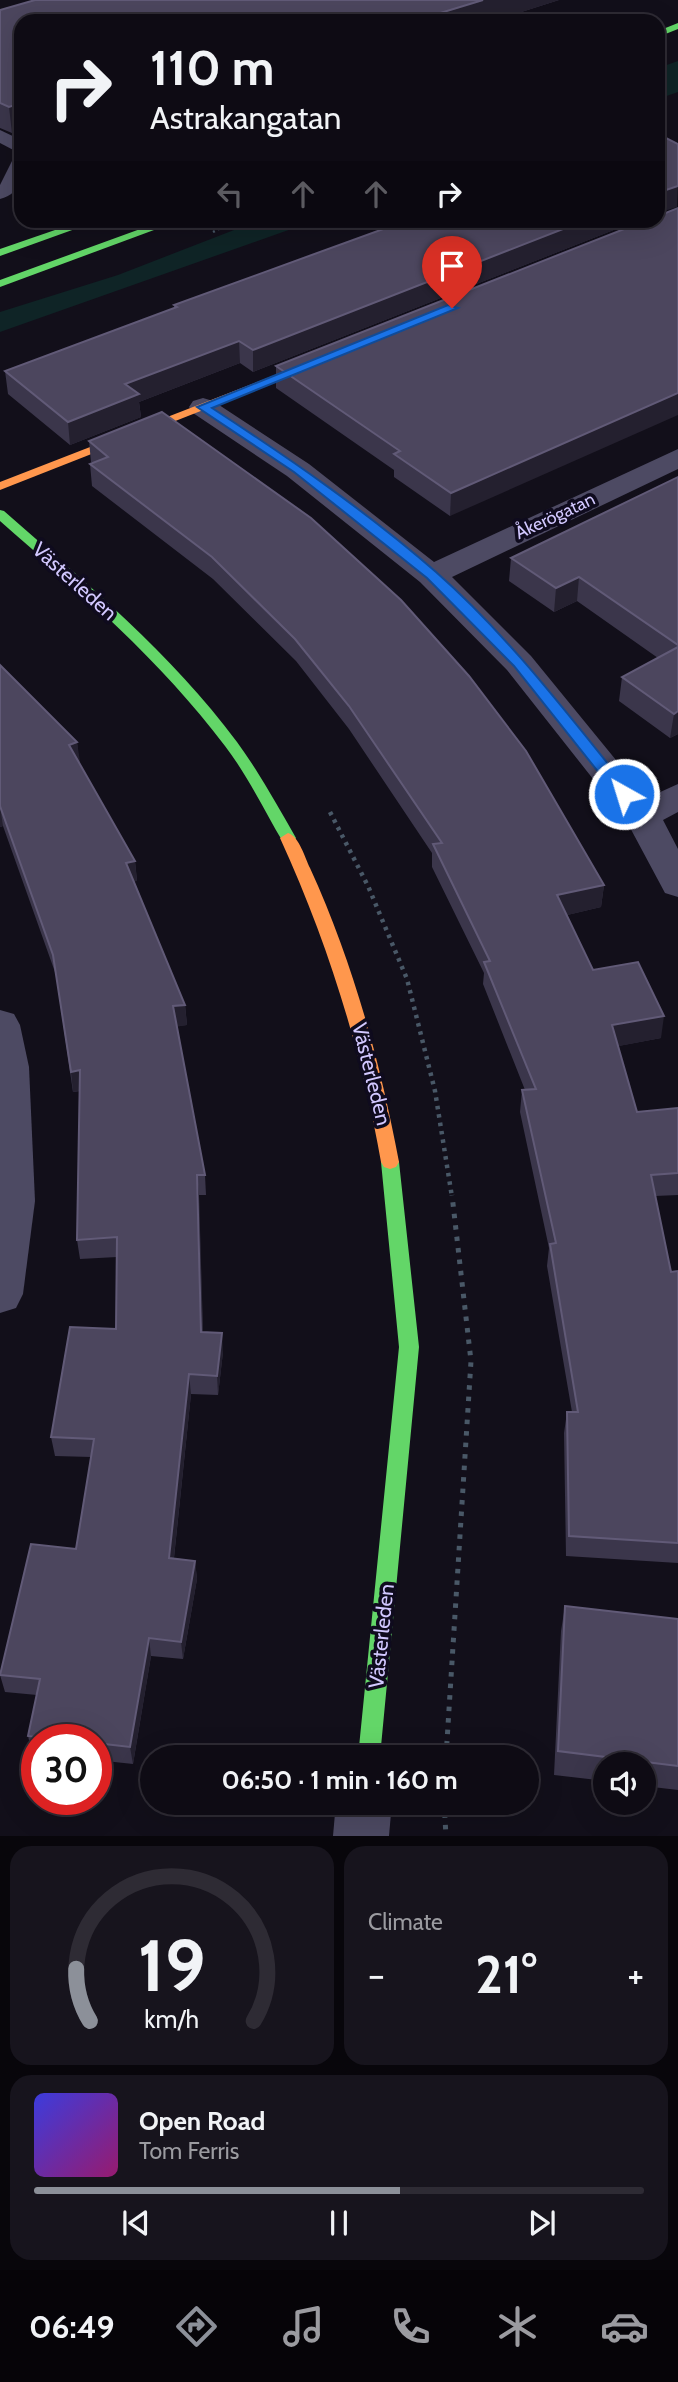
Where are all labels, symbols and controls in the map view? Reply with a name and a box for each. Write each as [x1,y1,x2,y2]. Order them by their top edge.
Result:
text: 110 m [150,38,274,97]
icon: right [35,42,126,133]
text: Astrakangatan [150,98,341,137]
icon: left [211,175,249,213]
icon: ahead [284,175,322,213]
icon: ahead [357,175,395,213]
icon: right [430,175,468,213]
pin [422,236,482,308]
icon: arrive [433,247,471,285]
street label: Åkerögatan [512,488,598,544]
street label: Västerleden [28,537,122,625]
position arrow [587,757,661,831]
street label: Västerleden [347,1020,397,1128]
street label: Västerleden [363,1583,399,1689]
speed limit sign: 30 [21,1724,112,1815]
map controls [593,1752,656,1815]
button: sound [593,1752,656,1815]
text: 06:50 · 1 min · 160 m [221,1764,458,1796]
text: Climate [368,1908,443,1936]
text: 19 [138,1922,206,2010]
text: 21° [475,1943,537,2006]
text: − [368,1951,385,1998]
text: + [627,1951,644,1998]
text: km/h [145,2004,199,2034]
text: Open Road [139,2105,265,2137]
text: Tom Ferris [139,2137,239,2165]
icon: previous [117,2204,155,2242]
icon: pause [320,2204,358,2242]
icon: next [523,2204,561,2242]
icon: directions [172,2302,221,2351]
icon: music [279,2302,328,2351]
icon: phone [386,2302,435,2351]
icon: climate [493,2302,542,2351]
icon: car [600,2302,649,2351]
text: 06:49 [29,2307,115,2346]

